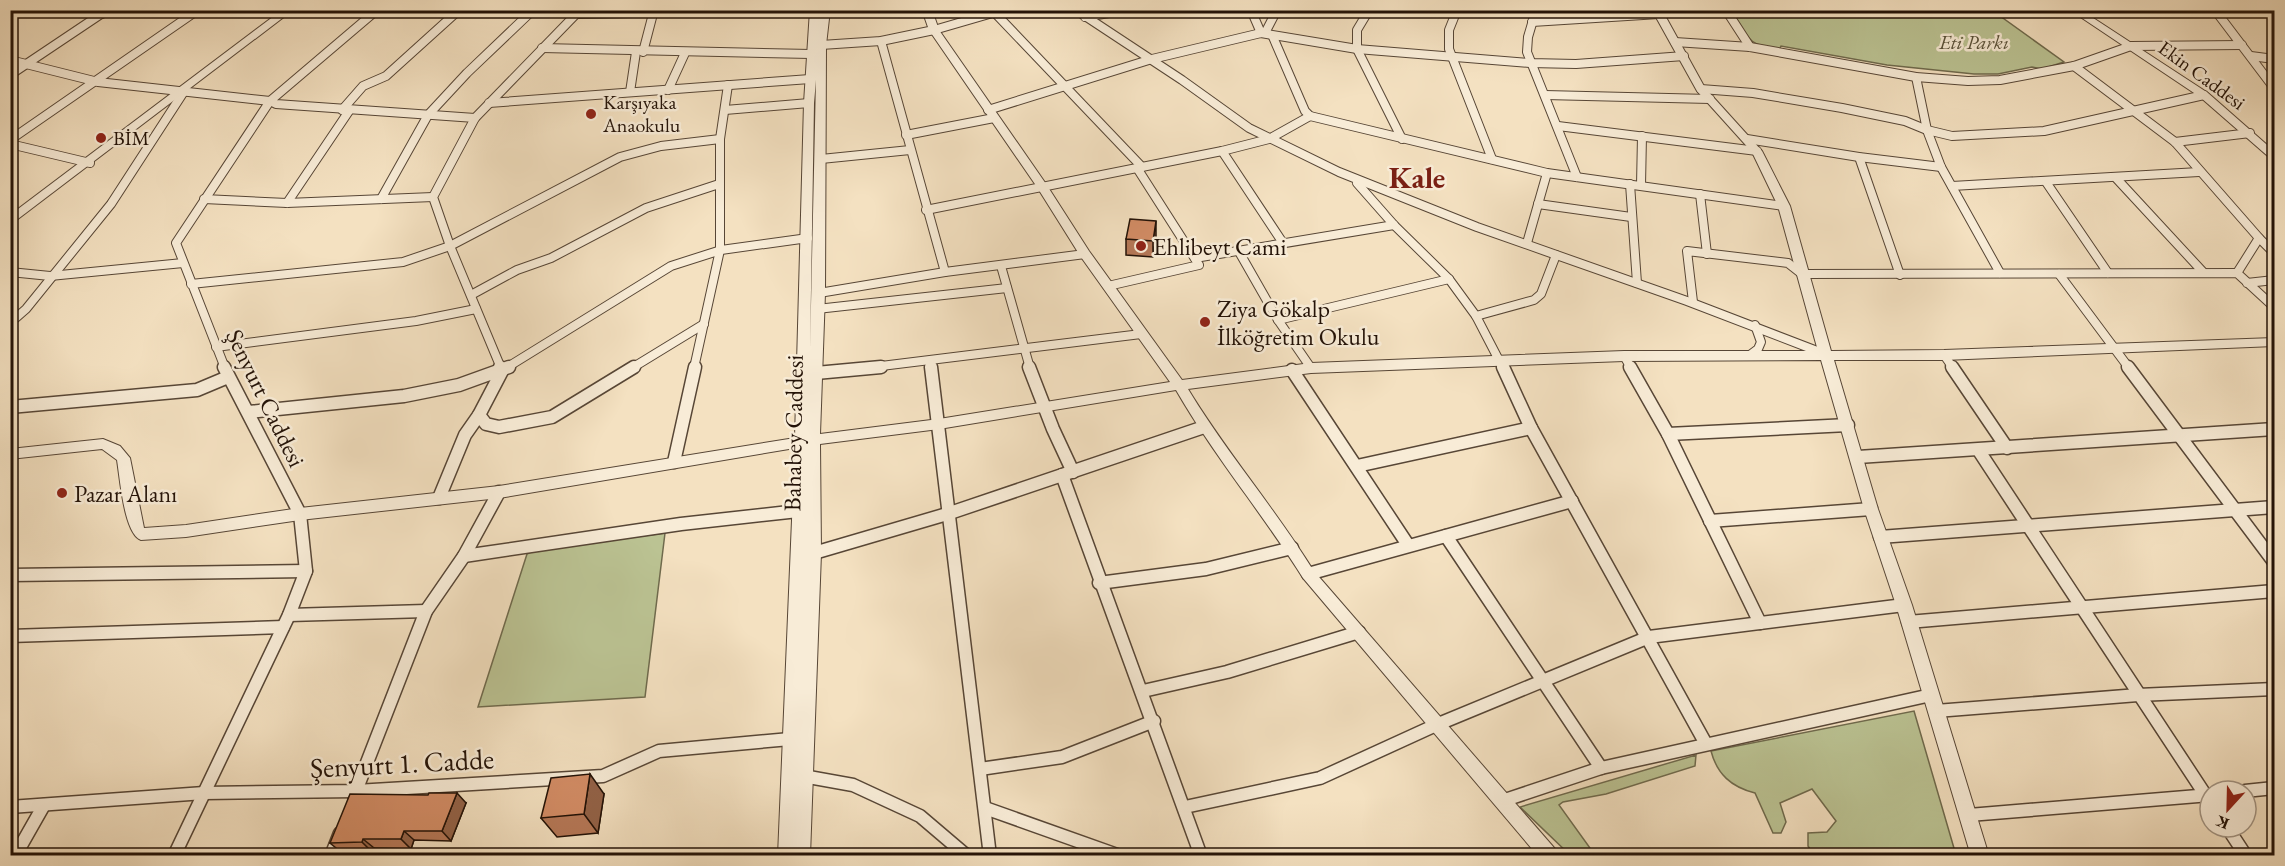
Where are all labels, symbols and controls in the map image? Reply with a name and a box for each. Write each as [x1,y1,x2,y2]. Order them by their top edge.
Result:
park label: Eti Parkı [1938,29,2009,55]
street label: Ekin Caddesi [2153,35,2251,115]
place label: Karşıyaka Anaokulu [602,89,681,138]
marker: Karşıyaka Anaokulu [584,107,598,121]
place label: BİM [113,125,150,151]
marker: BİM [94,131,108,145]
district label: Kale [1389,158,1445,197]
place label: Ehlibeyt Cami [1153,231,1286,262]
marker: Ehlibeyt Cami [1134,239,1148,253]
place label: Ziya Gökalp İlköğretim Okulu [1217,293,1380,352]
marker: Ziya Gökalp İlköğretim Okulu [1198,315,1212,329]
street label: Şenyurt Caddesi [219,324,313,472]
street label: Bahabey Caddesi [776,354,810,512]
place label: Pazar Alanı [74,478,177,509]
marker: Pazar Alanı [55,486,69,500]
street label: Şenyurt 1. Cadde [309,740,495,786]
north arrow [2198,779,2258,839]
text: K [2212,810,2232,834]

